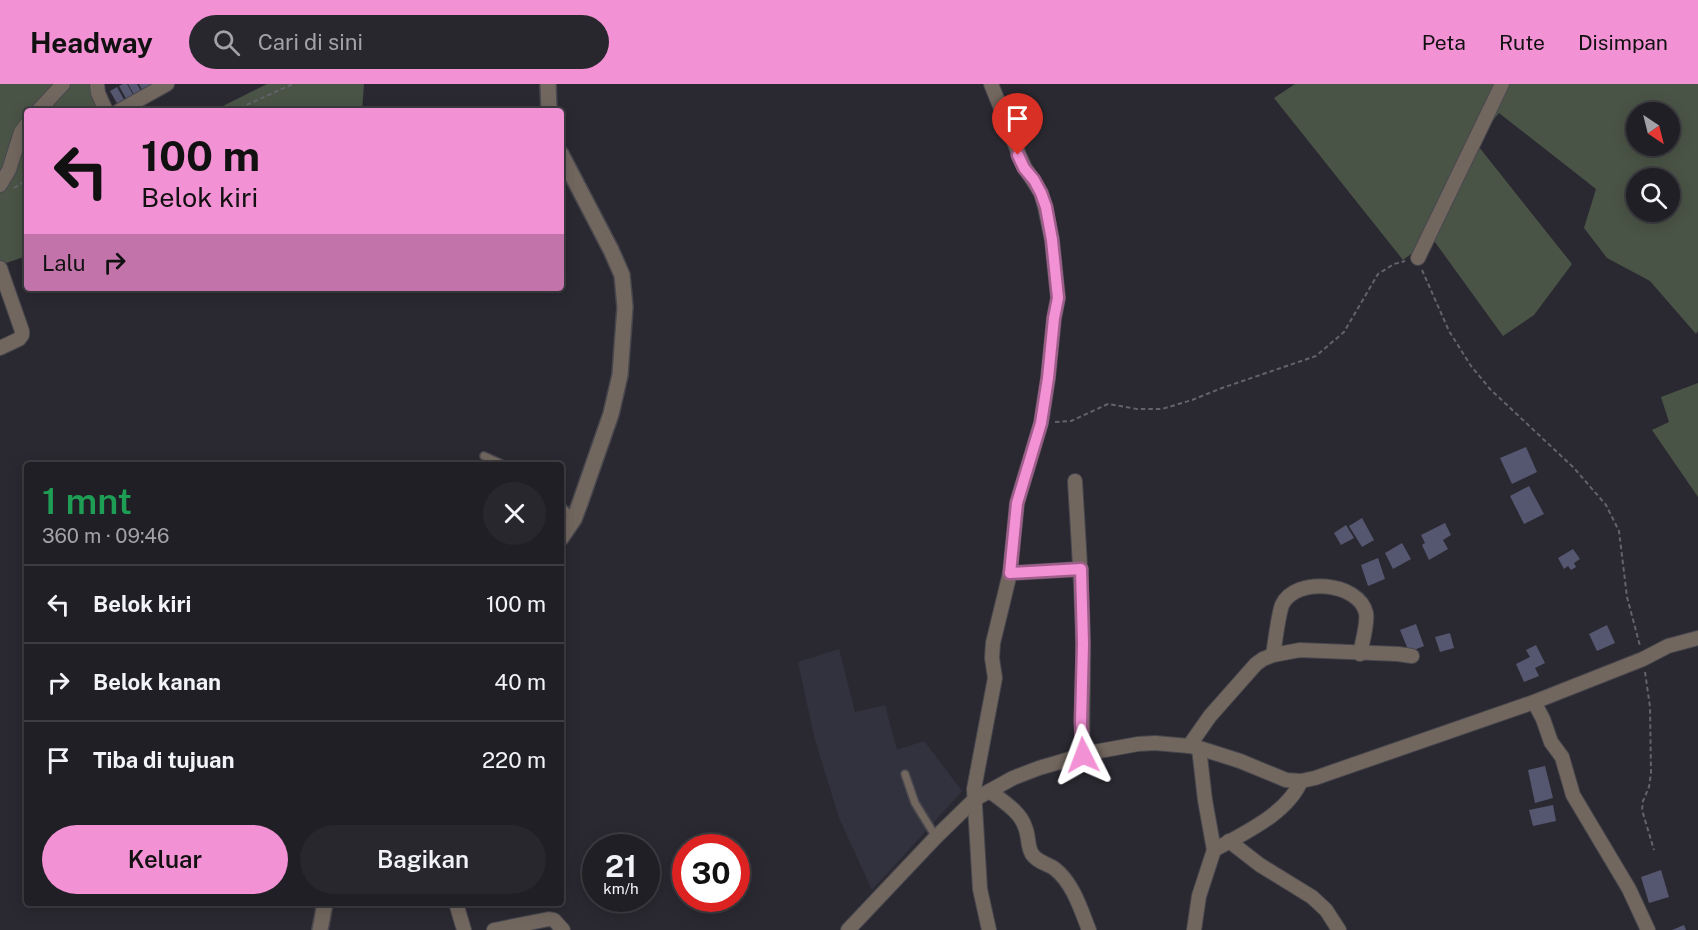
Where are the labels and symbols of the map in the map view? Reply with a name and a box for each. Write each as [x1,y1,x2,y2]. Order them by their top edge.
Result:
pin [992,93,1043,155]
north arrow [1626,102,1680,156]
position arrow [1051,723,1115,787]
speed limit sign: 30 [672,834,750,912]

